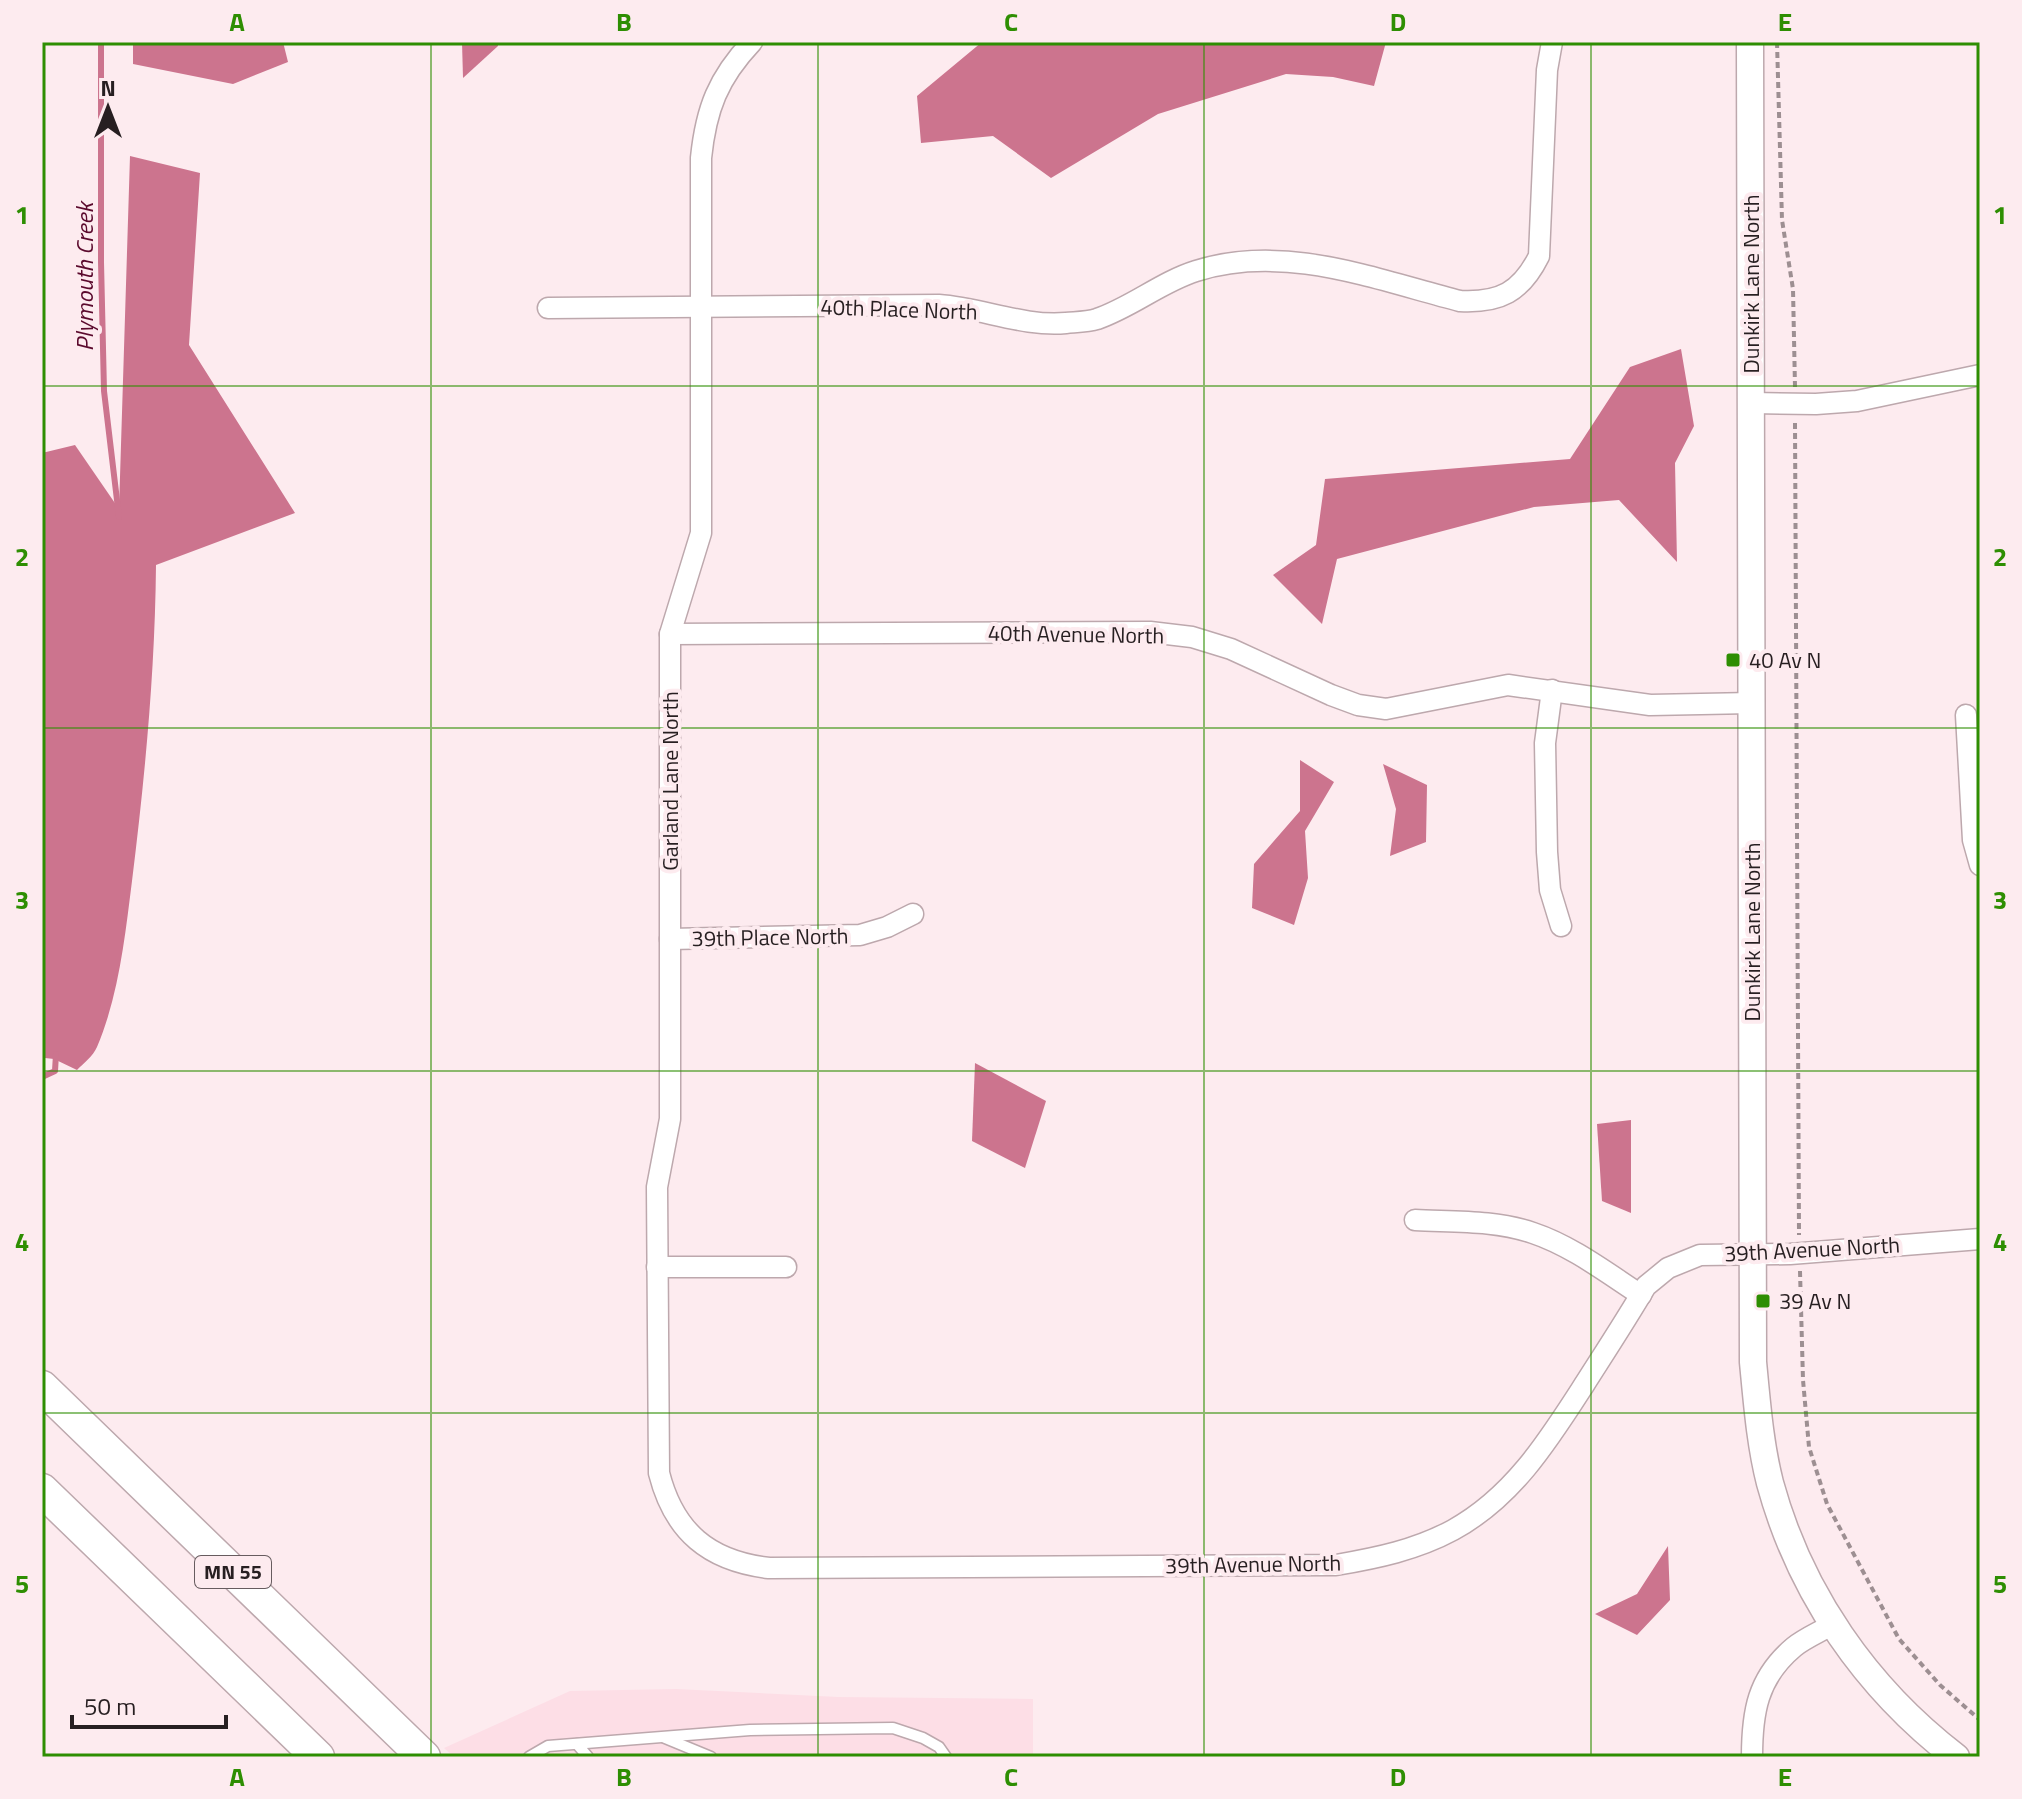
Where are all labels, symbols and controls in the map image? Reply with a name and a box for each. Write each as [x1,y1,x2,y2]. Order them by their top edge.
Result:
text: A [229,2,245,41]
text: B [616,2,632,41]
text: C [1004,2,1018,41]
text: D [1390,2,1406,41]
text: E [1778,2,1792,41]
north arrow [68,68,148,148]
text: N [100,71,116,105]
text: 1 [15,195,29,234]
street label: Dunkirk Lane North [1734,195,1768,373]
text: 1 [1993,195,2007,234]
water label: Plymouth Creek [66,199,102,351]
street label: 40th Place North [820,289,978,329]
text: 2 [15,537,29,576]
text: 2 [1993,537,2007,576]
street label: 40th Avenue North [988,615,1164,653]
place label: 40 Av N [1749,643,1822,677]
marker: 40 Av N [1724,651,1742,669]
street label: Garland Lane North [653,691,687,871]
street label: Dunkirk Lane North [1735,843,1769,1021]
text: 3 [15,880,29,919]
text: 3 [1993,880,2007,919]
street label: 39th Place North [691,919,849,955]
text: 4 [15,1222,29,1261]
text: 4 [1993,1222,2007,1261]
street label: 39th Avenue North [1723,1227,1901,1271]
place label: 39 Av N [1779,1284,1852,1318]
marker: 39 Av N [1754,1292,1772,1310]
street label: 39th Avenue North [1165,1545,1341,1583]
road number: MN 55 [195,1556,271,1588]
text: 5 [15,1564,29,1603]
text: 5 [1993,1564,2007,1603]
scale bar [72,1679,226,1729]
text: 50 m [84,1688,136,1724]
text: A [229,1757,245,1796]
text: B [616,1757,632,1796]
text: C [1004,1757,1018,1796]
text: D [1390,1757,1406,1796]
text: E [1778,1757,1792,1796]

